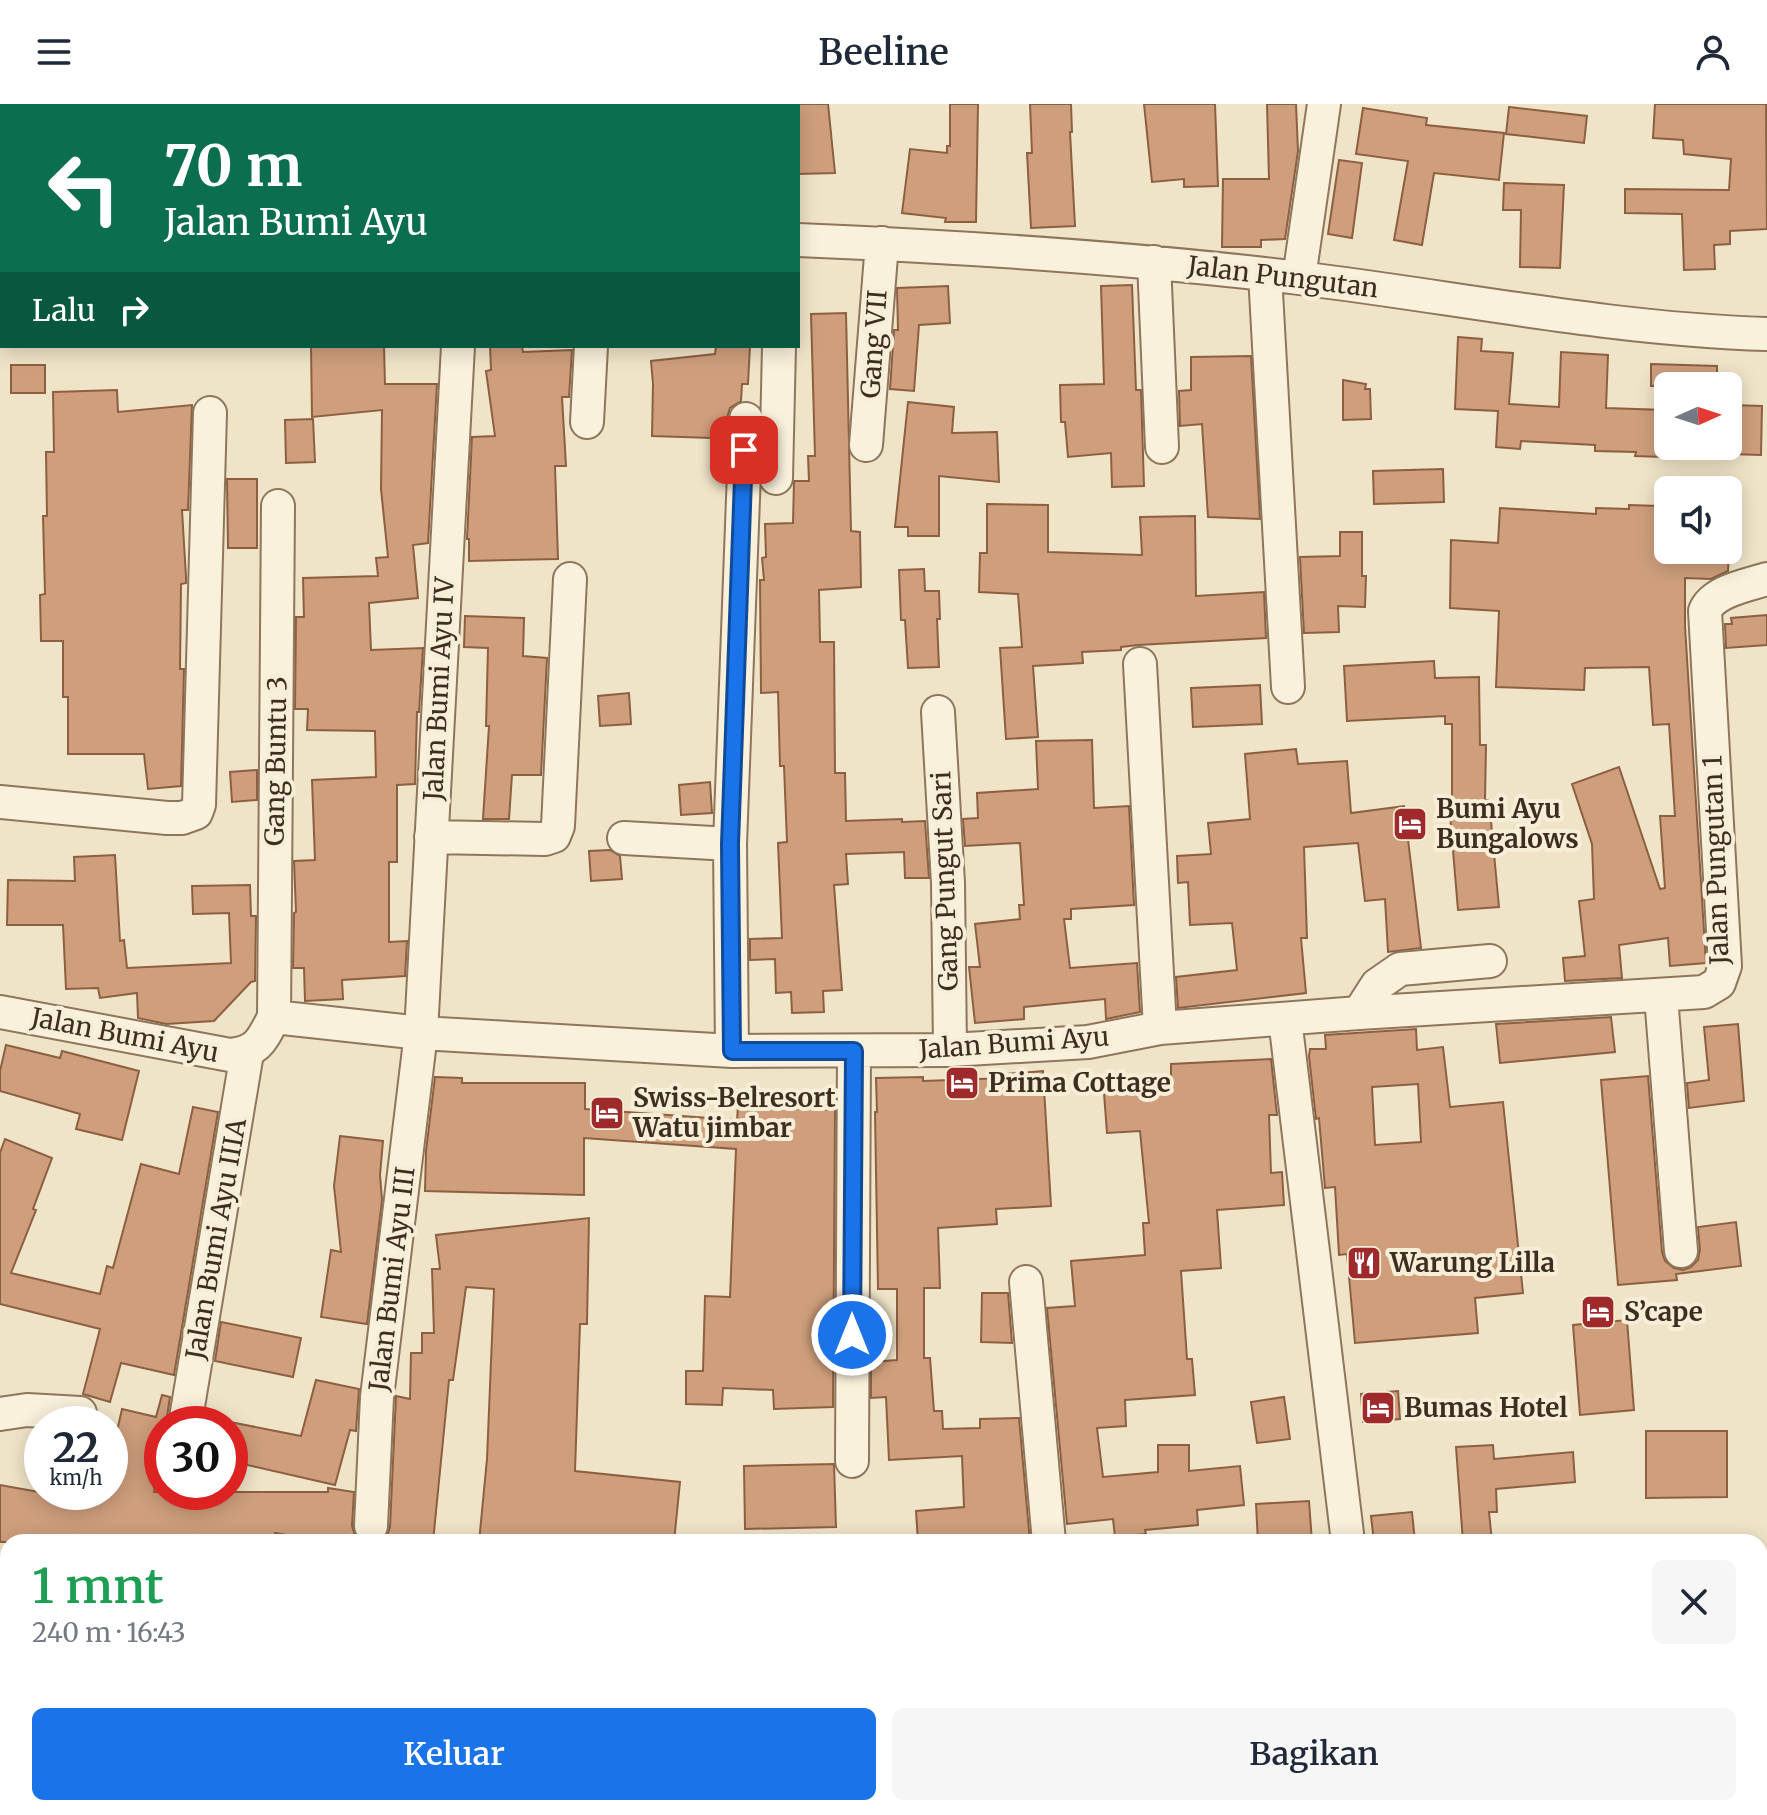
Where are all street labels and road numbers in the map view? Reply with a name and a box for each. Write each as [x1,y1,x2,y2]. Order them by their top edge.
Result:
street label: Jalan Pungutan [1185,248,1380,305]
street label: Gang VII [853,289,894,399]
street label: Jalan Bumi Ayu IV [416,575,461,803]
street label: Gang Buntu 3 [258,676,293,846]
street label: Jalan Pungutan 1 [1695,754,1736,966]
street label: Gang Pungut Sari [924,771,965,991]
street label: Jalan Bumi Ayu [27,1000,222,1069]
street label: Jalan Bumi Ayu [917,1019,1110,1066]
street label: Jalan Bumi Ayu IIIA [178,1115,253,1363]
street label: Jalan Bumi Ayu III [361,1165,422,1394]

